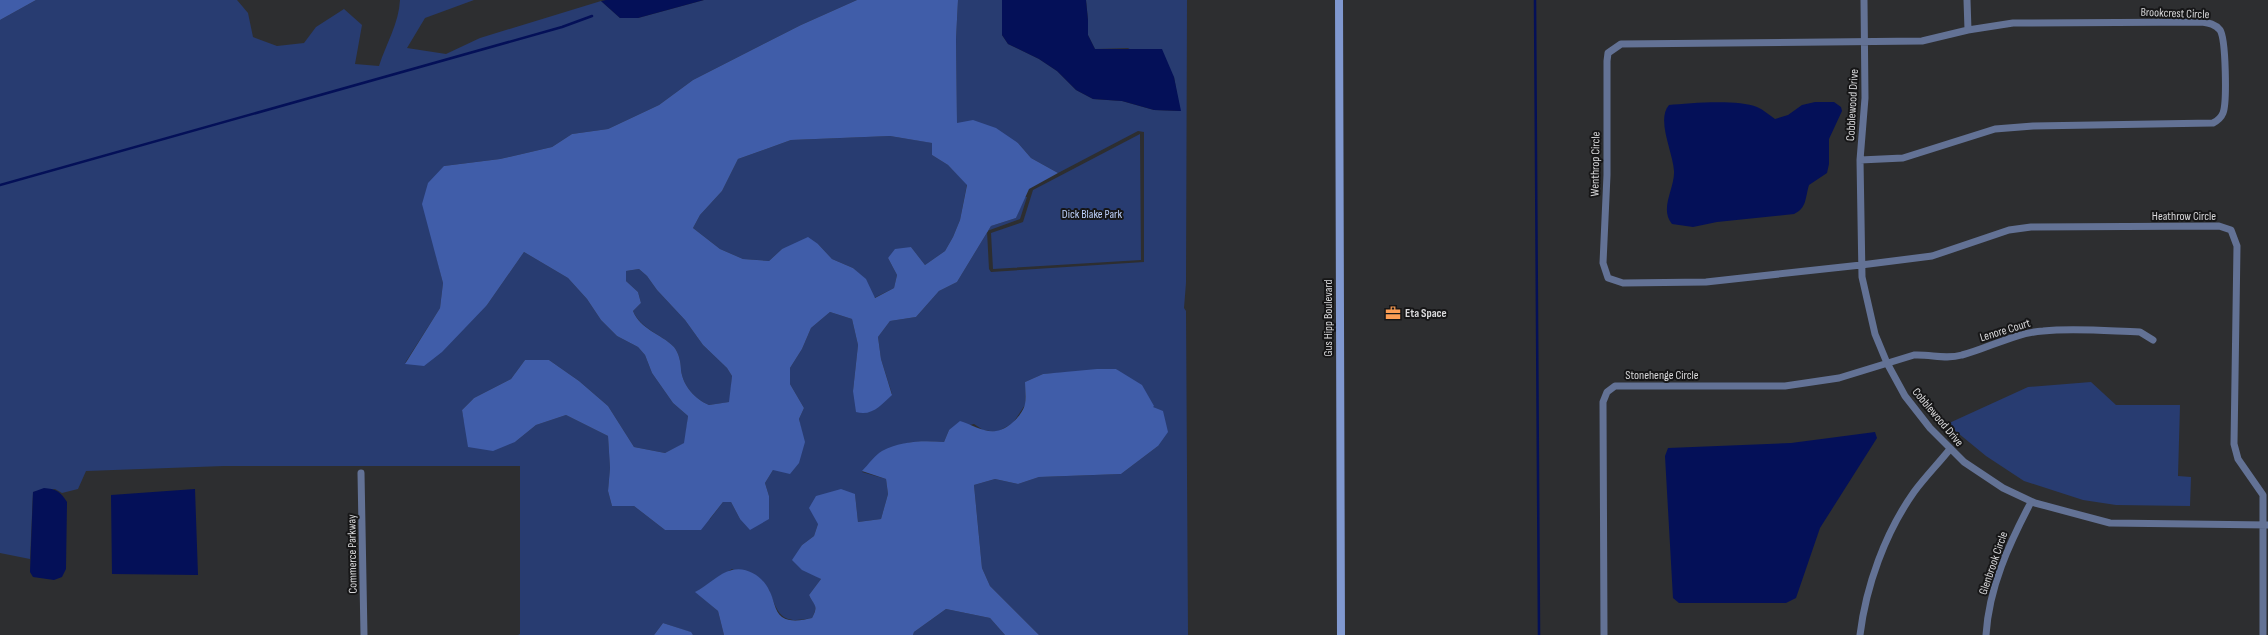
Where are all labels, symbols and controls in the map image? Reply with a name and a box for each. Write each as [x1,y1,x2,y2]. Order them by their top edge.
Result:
street label: Brookcrest Circle [2140,5,2210,22]
street label: Cobblewood Drive [1843,68,1862,141]
street label: Wenthrop Circle [1587,131,1604,196]
park label: Dick Blake Park [1062,207,1123,222]
street label: Heathrow Circle [2152,209,2216,224]
street label: Gus Hipp Boulevard [1321,279,1336,357]
office icon: Eta Space [1384,304,1402,322]
place label: Eta Space [1405,306,1447,321]
street label: Lenore Court [1978,316,2033,345]
street label: Stonehenge Circle [1625,368,1699,383]
street label: Cobblewood Drive [1909,385,1967,450]
street label: Commerce Parkway [344,514,361,594]
street label: Glenbrook Circle [1976,529,2011,597]

